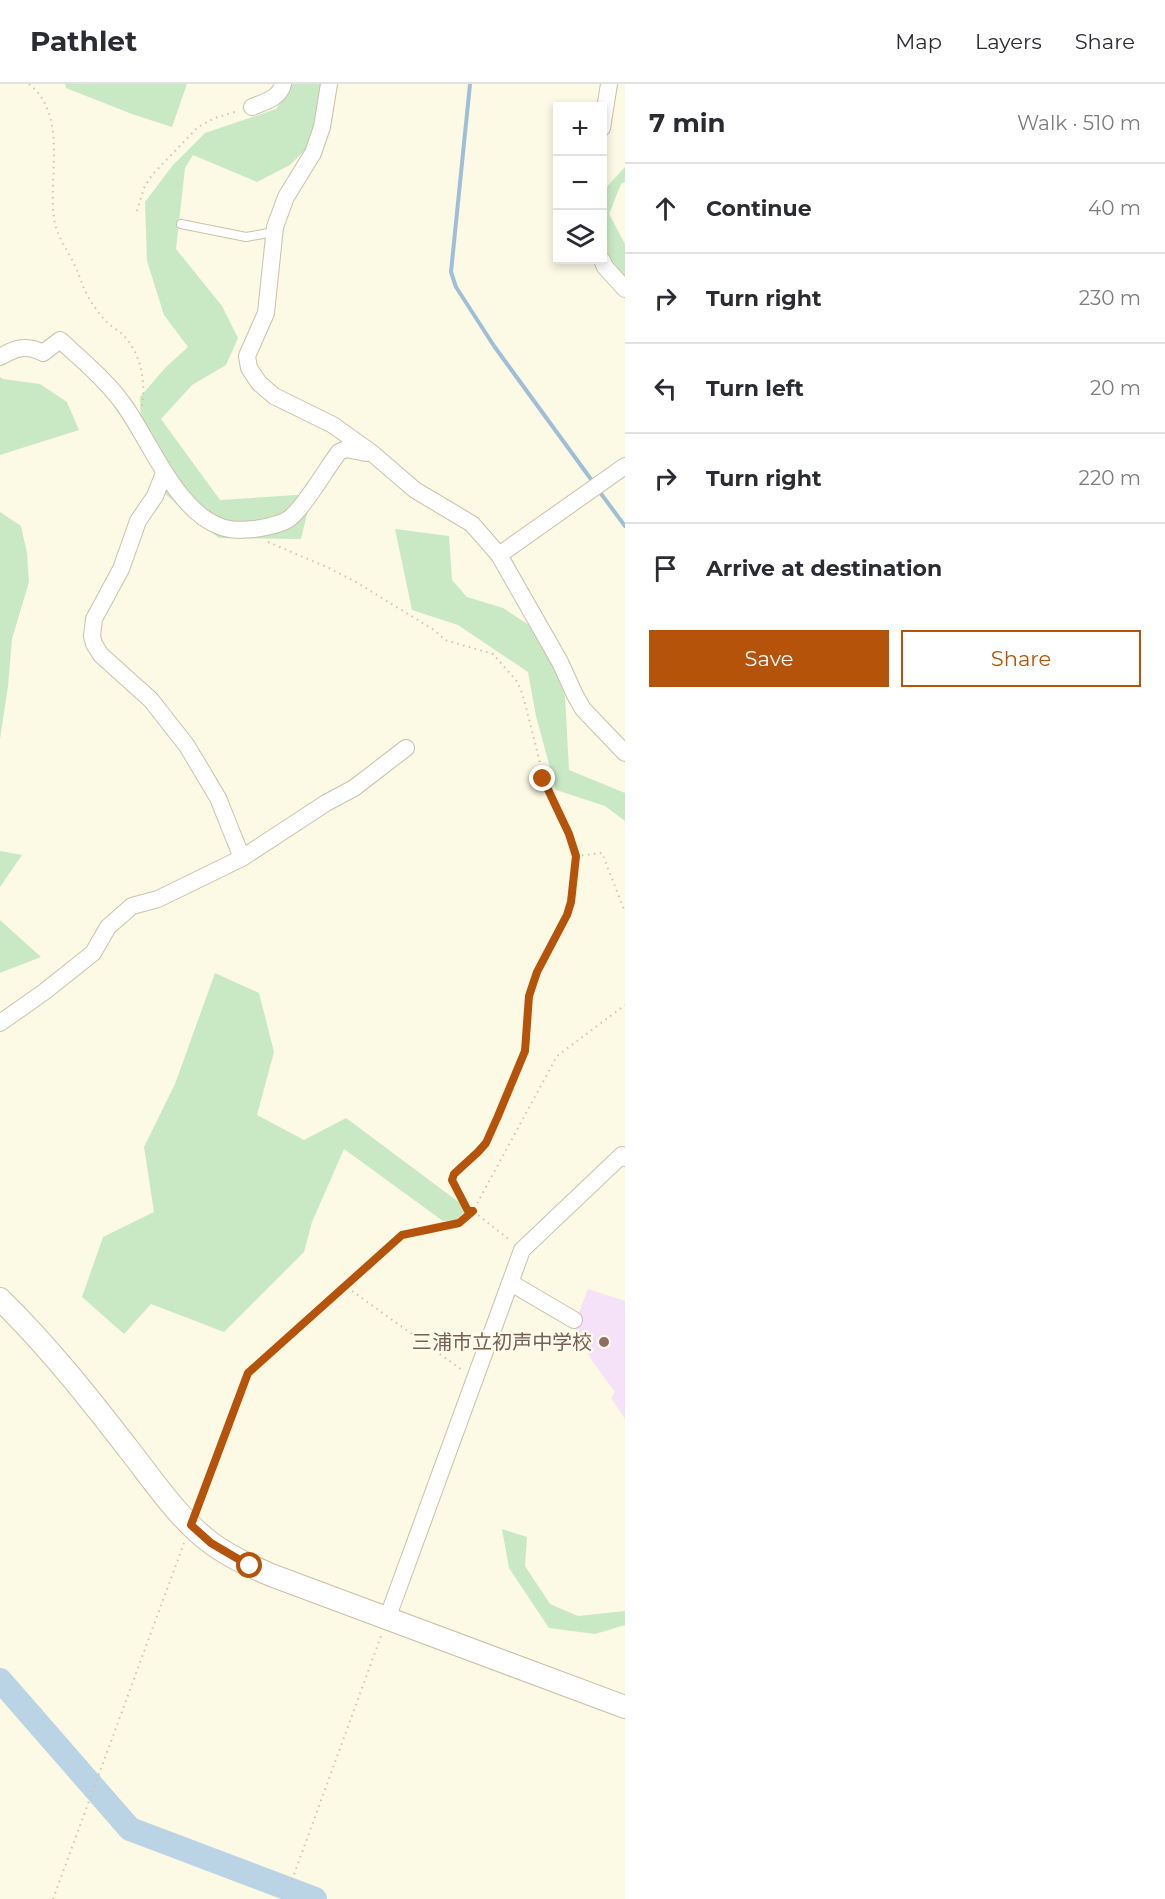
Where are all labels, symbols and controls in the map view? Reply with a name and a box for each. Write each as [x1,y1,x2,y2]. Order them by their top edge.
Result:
text: Pathlet [30,24,137,58]
text: Map [895,29,942,54]
text: Layers [975,29,1042,54]
text: Share [1075,29,1135,54]
map controls [553,102,607,264]
button: + [553,102,607,156]
text: 7 min [649,107,726,139]
text: Walk · 510 m [1017,111,1141,135]
button: − [553,156,607,210]
icon: ahead [649,192,682,225]
text: Continue [706,195,812,222]
text: 40 m [1088,196,1141,220]
button: layers [553,210,607,264]
icon: right [649,282,682,315]
text: Turn right [706,285,821,312]
text: 230 m [1079,286,1141,310]
icon: left [649,372,682,405]
text: Turn left [706,375,804,402]
text: 20 m [1090,376,1141,400]
icon: right [649,462,682,495]
text: Turn right [706,465,821,492]
text: 220 m [1079,466,1141,490]
icon: arrive [649,552,682,585]
text: Arrive at destination [706,555,942,582]
button: Save [649,630,889,687]
button: Share [901,630,1141,687]
route end [529,765,555,791]
place label: 三浦市立初声中学校 [412,1330,592,1354]
marker: 三浦市立初声中学校 [597,1335,611,1349]
route start [236,1552,262,1578]

